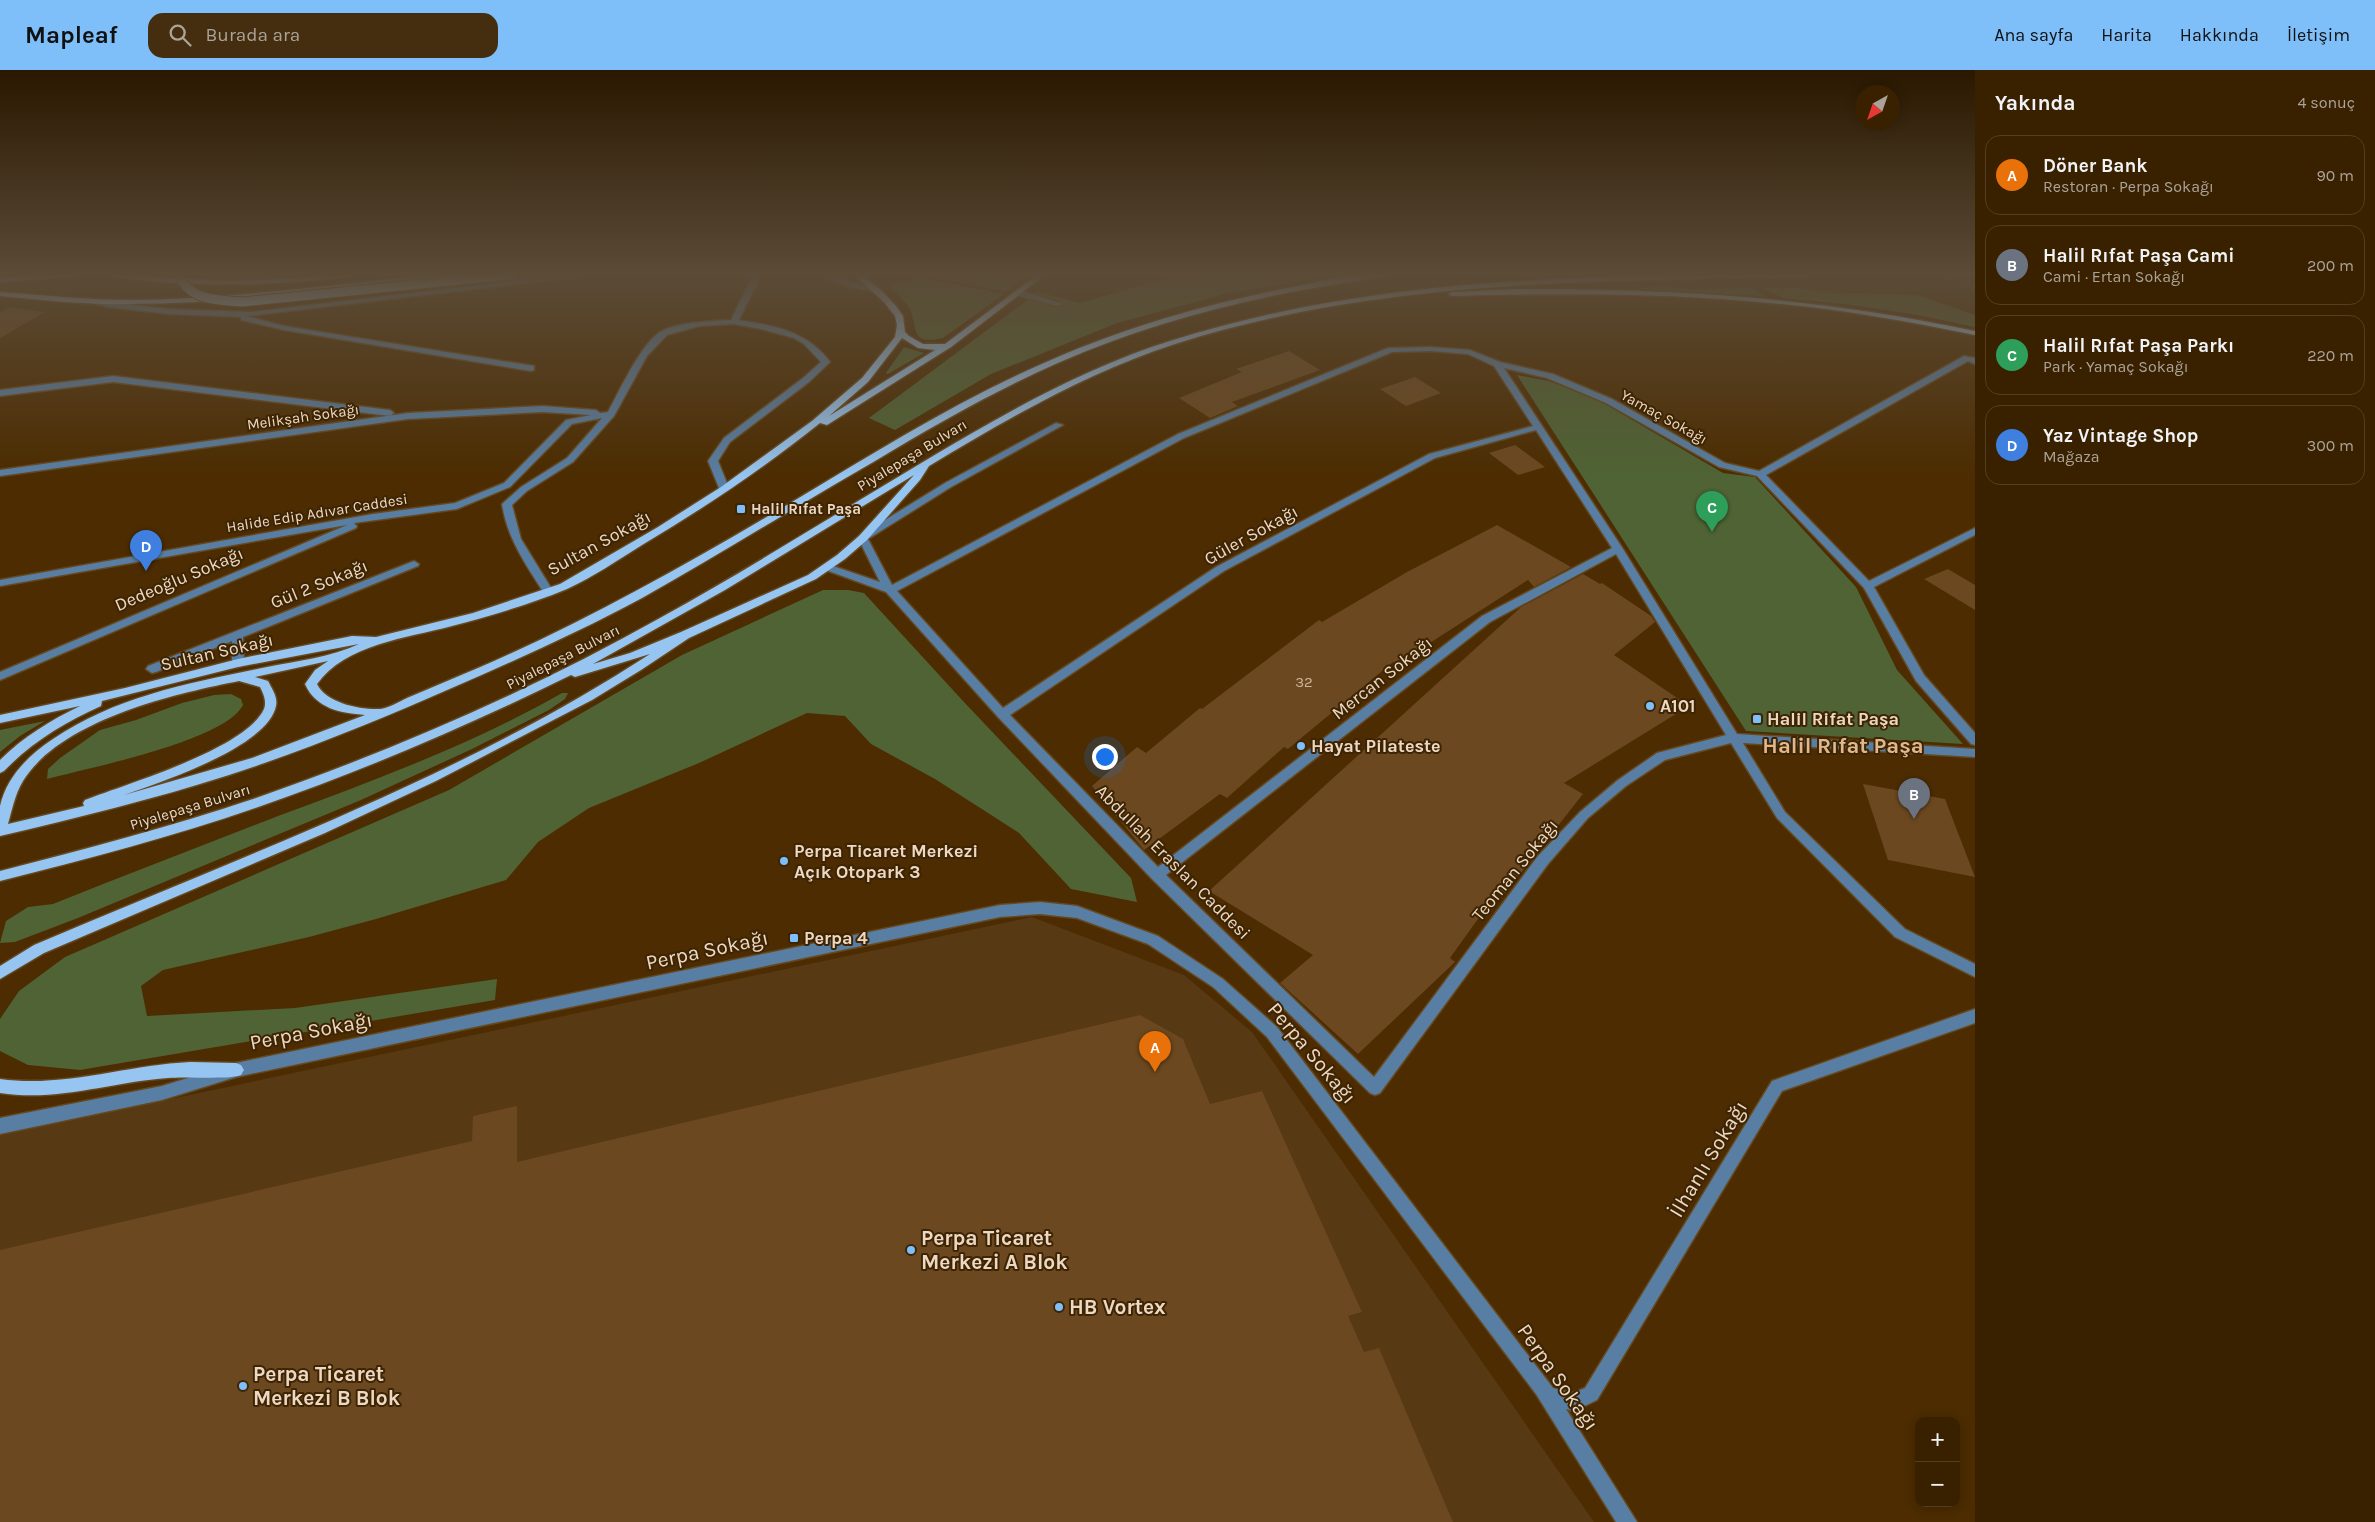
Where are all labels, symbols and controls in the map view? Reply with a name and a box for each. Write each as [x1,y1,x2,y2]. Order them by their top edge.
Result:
search box [148,13,498,58]
text: Mapleaf [25,21,118,49]
icon: search [166,21,194,49]
text: Burada ara [206,24,300,46]
text: Ana sayfa [1994,24,2073,46]
text: Harita [2101,24,2152,46]
text: Hakkında [2180,24,2259,46]
text: İletişim [2287,24,2350,46]
north arrow [1855,85,1900,130]
text: Yakında [1995,91,2076,115]
text: 4 sonuç [2298,93,2355,112]
text: Döner Bank [2043,155,2147,177]
text: A [2007,166,2017,185]
text: 90 m [2316,166,2354,185]
text: Restoran · Perpa Sokağı [2043,177,2214,196]
text: Halil Rıfat Paşa Cami [2043,245,2235,267]
text: B [2007,256,2017,275]
text: 200 m [2307,256,2354,275]
text: Cami · Ertan Sokağı [2043,267,2185,286]
text: Halil Rıfat Paşa Parkı [2043,335,2234,357]
text: C [2007,346,2017,365]
text: 220 m [2307,346,2354,365]
text: Park · Yamaç Sokağı [2043,357,2188,376]
street label: Yamaç Sokağı [1618,386,1710,448]
street label: Melikşah Sokağı [246,400,360,434]
street label: Piyalepaşa Bulvarı [854,415,970,495]
text: Yaz Vintage Shop [2043,425,2198,447]
text: D [2007,436,2017,455]
text: 300 m [2307,436,2354,455]
text: Mağaza [2043,447,2100,466]
street label: Halide Edip Adıvar Caddesi [225,490,409,536]
pin: C [1696,491,1728,532]
place label: Halil Rıfat Paşa [751,500,861,518]
street label: Güler Sokağı [1200,500,1302,570]
marker: Halil Rıfat Paşa [735,503,747,515]
street label: Sultan Sokağı [543,506,655,580]
pin: D [130,530,162,571]
street label: Dedeoğlu Sokağı [111,542,247,616]
street label: Gül 2 Sokağı [267,555,371,613]
street label: Piyalepaşa Bulvarı [503,621,623,693]
street label: Sultan Sokağı [159,628,275,676]
street label: Mercan Sokağı [1327,632,1437,724]
house number: 32 [1295,673,1313,691]
place label: A101 [1660,695,1695,717]
marker: A101 [1644,700,1656,712]
place label: Halil Rifat Paşa [1767,708,1899,730]
marker: Halil Rifat Paşa [1751,713,1763,725]
district label: Halil Rıfat Paşa [1762,733,1924,759]
place label: Hayat Pilateste [1311,735,1441,757]
marker: Hayat Pilateste [1295,740,1307,752]
your location [1092,744,1118,770]
pin: B [1898,778,1930,819]
street label: Piyalepaşa Bulvarı [128,780,252,834]
street label: Abdullah Eraslan Caddesi [1091,780,1255,944]
street label: Teoman Sokağı [1467,815,1563,925]
place label: Perpa Ticaret Merkezi Açık Otopark 3 [794,840,978,883]
marker: Perpa Ticaret Merkezi Açık Otopark 3 [778,855,790,867]
street label: Perpa Sokağı [644,925,770,975]
place label: Perpa 4 [804,927,868,949]
marker: Perpa 4 [788,932,800,944]
street label: Perpa Sokağı [1263,998,1361,1108]
street label: Perpa Sokağı [248,1007,374,1055]
pin: A [1139,1031,1171,1072]
street label: İlhanlı Sokağı [1664,1096,1752,1222]
place label: Perpa Ticaret Merkezi A Blok [921,1226,1068,1274]
marker: Perpa Ticaret Merkezi A Blok [905,1244,917,1256]
place label: HB Vortex [1069,1295,1166,1319]
marker: HB Vortex [1053,1301,1065,1313]
street label: Perpa Sokağı [1512,1319,1604,1435]
place label: Perpa Ticaret Merkezi B Blok [253,1362,401,1410]
marker: Perpa Ticaret Merkezi B Blok [237,1380,249,1392]
map controls [1915,1417,1960,1507]
button: + [1915,1417,1960,1462]
button: − [1915,1462,1960,1507]

